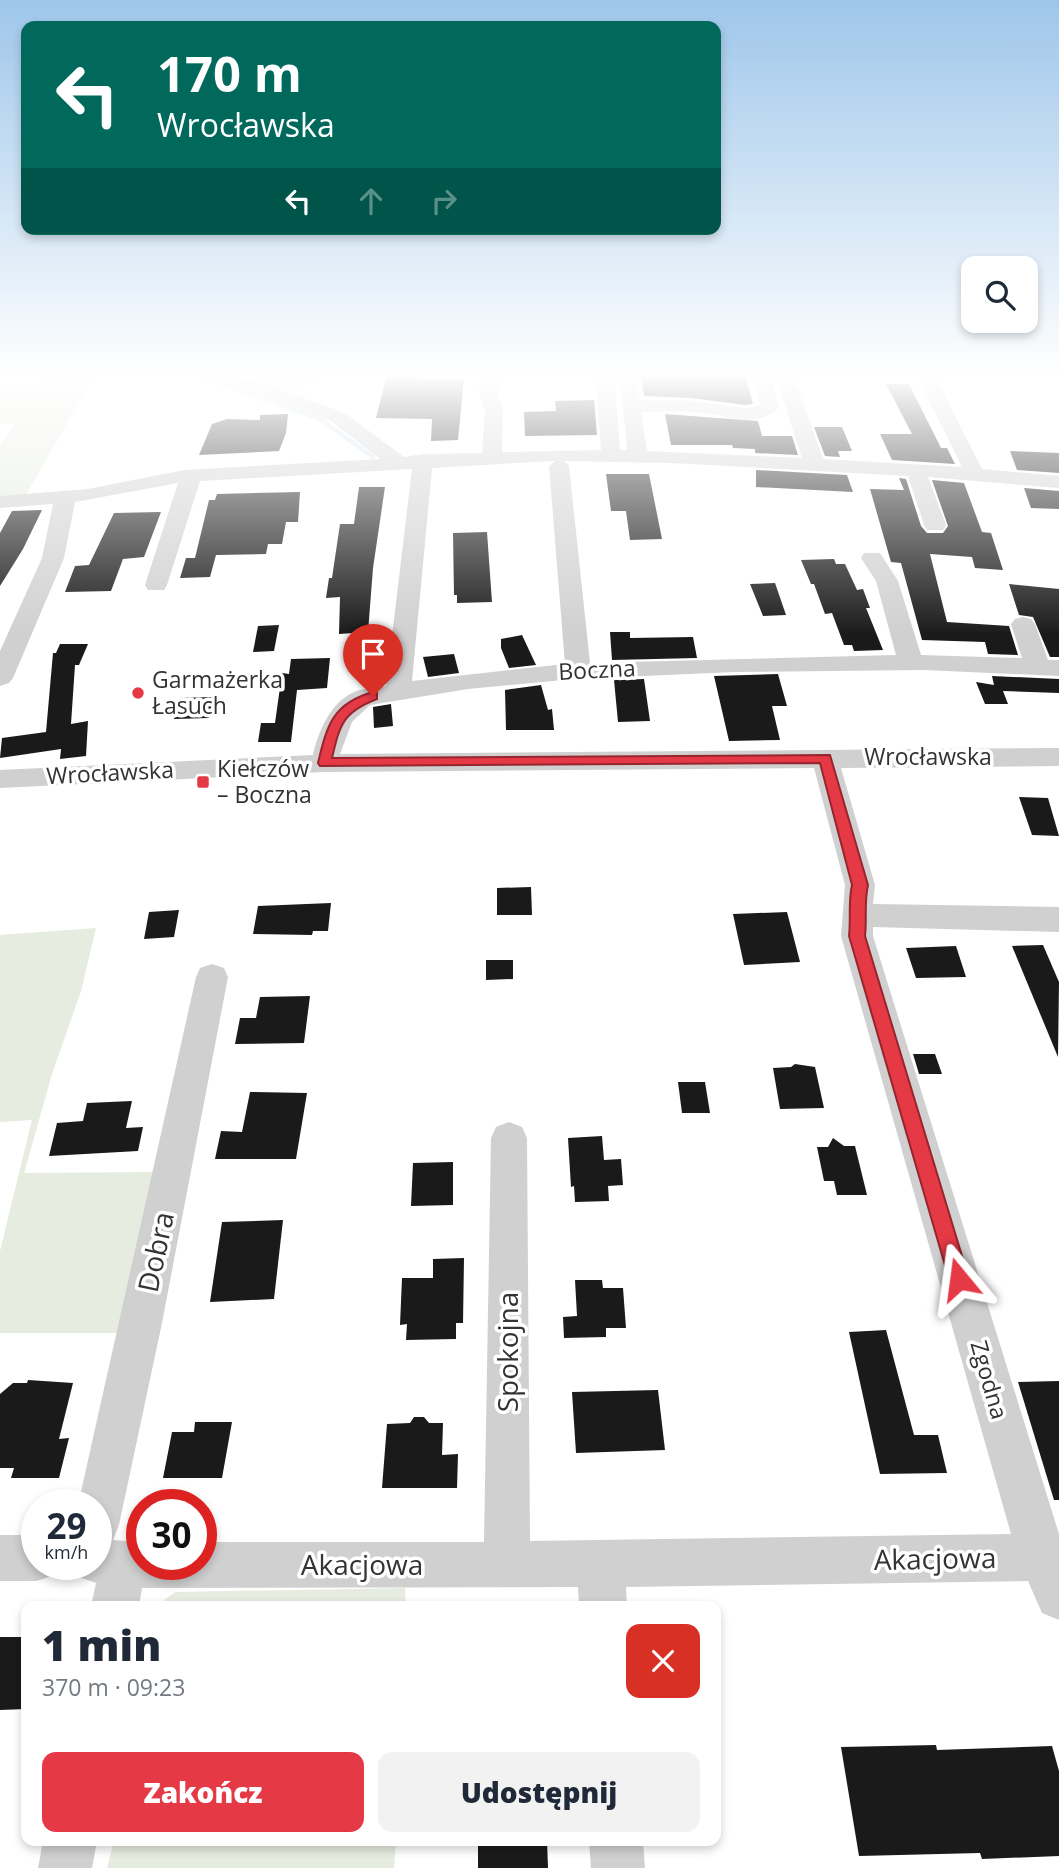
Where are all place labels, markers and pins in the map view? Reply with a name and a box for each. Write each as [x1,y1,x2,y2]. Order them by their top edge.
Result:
pin [343,624,403,696]
place label: Garmażerka Łasuch [152,663,283,721]
marker: Garmażerka Łasuch [130,685,146,701]
place label: Kiełczów – Boczna [217,752,312,810]
marker: Kiełczów – Boczna [195,774,211,790]

